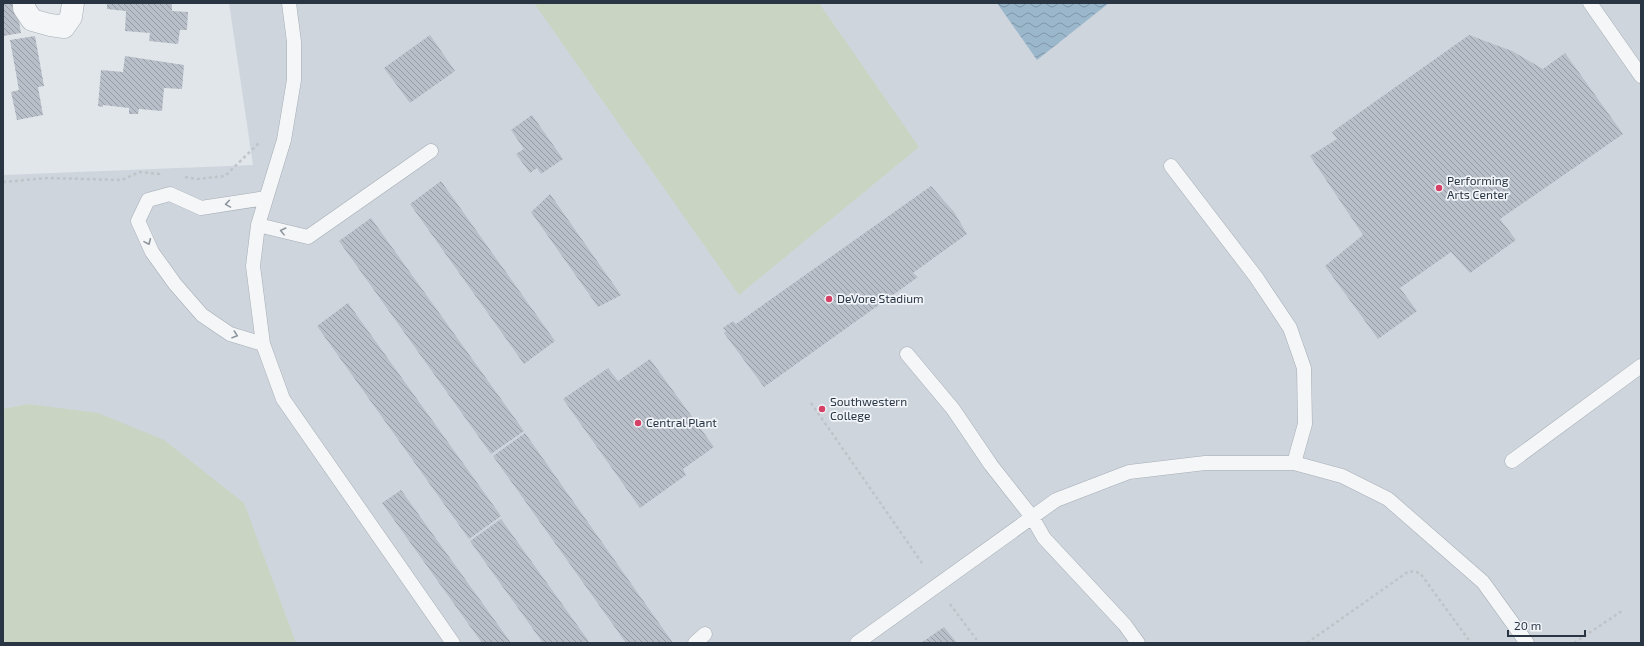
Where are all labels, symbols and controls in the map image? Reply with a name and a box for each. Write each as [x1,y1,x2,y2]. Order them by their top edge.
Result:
place label: Performing Arts Center [1447,173,1509,201]
marker: Performing Arts Center [1434,183,1444,193]
one-way arrow [225,199,231,208]
one-way arrow [280,227,287,236]
one-way arrow [143,238,151,246]
place label: DeVore Stadium [837,291,924,305]
marker: DeVore Stadium [824,294,834,304]
one-way arrow [231,331,238,339]
place label: Southwestern College [830,394,907,422]
marker: Southwestern College [817,404,827,414]
place label: Central Plant [646,415,717,429]
marker: Central Plant [633,418,643,428]
scale bar [1508,612,1585,638]
text: 20 m [1514,618,1541,632]

